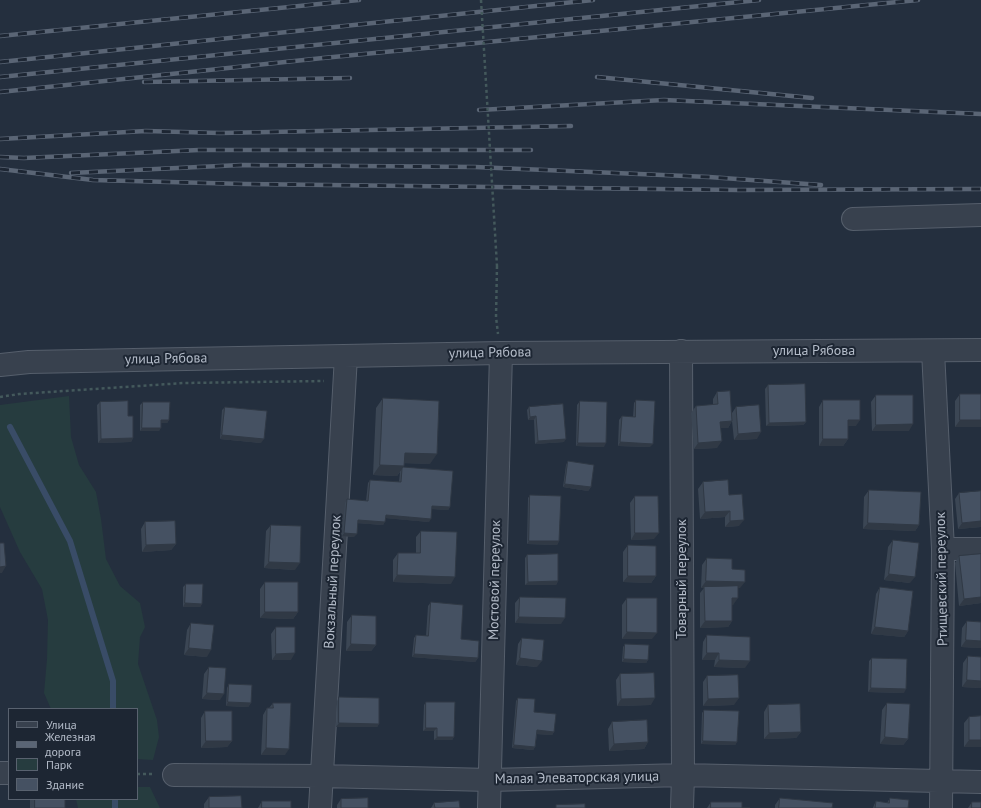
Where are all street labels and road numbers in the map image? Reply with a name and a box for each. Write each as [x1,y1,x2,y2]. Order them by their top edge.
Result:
street label: улица Рябова [773,343,855,359]
street label: улица Рябова [449,344,531,362]
street label: улица Рябова [125,350,207,368]
street label: Ртищевский переулок [932,512,952,646]
street label: Вокзальный переулок [321,515,345,649]
street label: Товарный переулок [674,519,690,639]
street label: Мостовой переулок [486,520,504,640]
street label: Малая Элеваторская улица [495,768,659,788]

